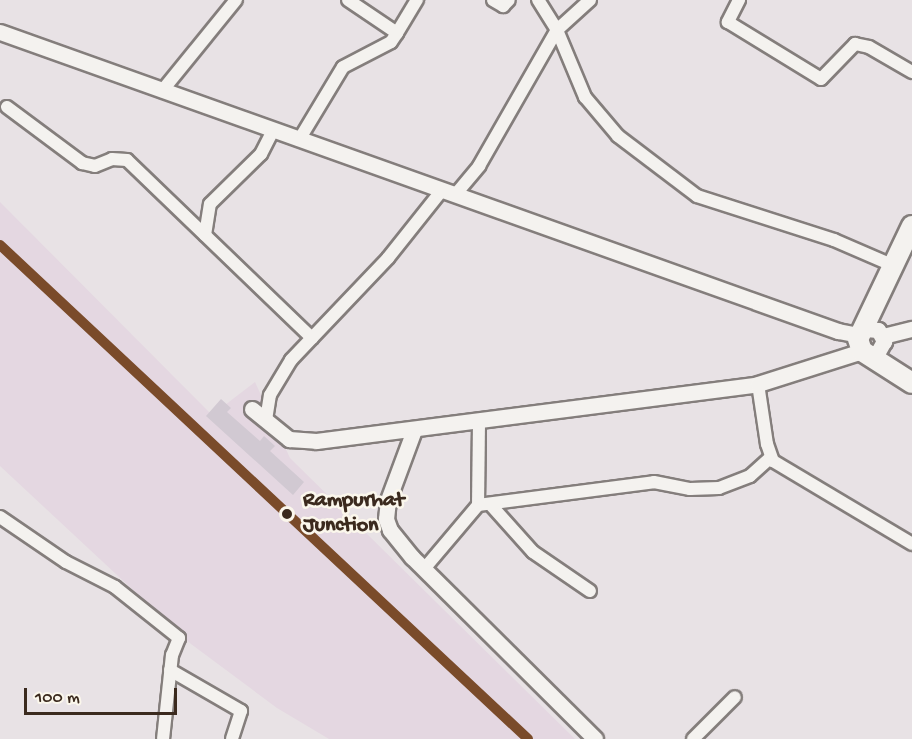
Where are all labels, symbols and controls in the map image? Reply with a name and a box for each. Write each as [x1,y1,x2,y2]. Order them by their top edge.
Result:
place label: Rampurhat Junction [303,488,404,540]
marker: Rampurhat Junction [276,503,298,525]
scale bar [27,676,180,714]
text: 100 m [35,688,80,709]

